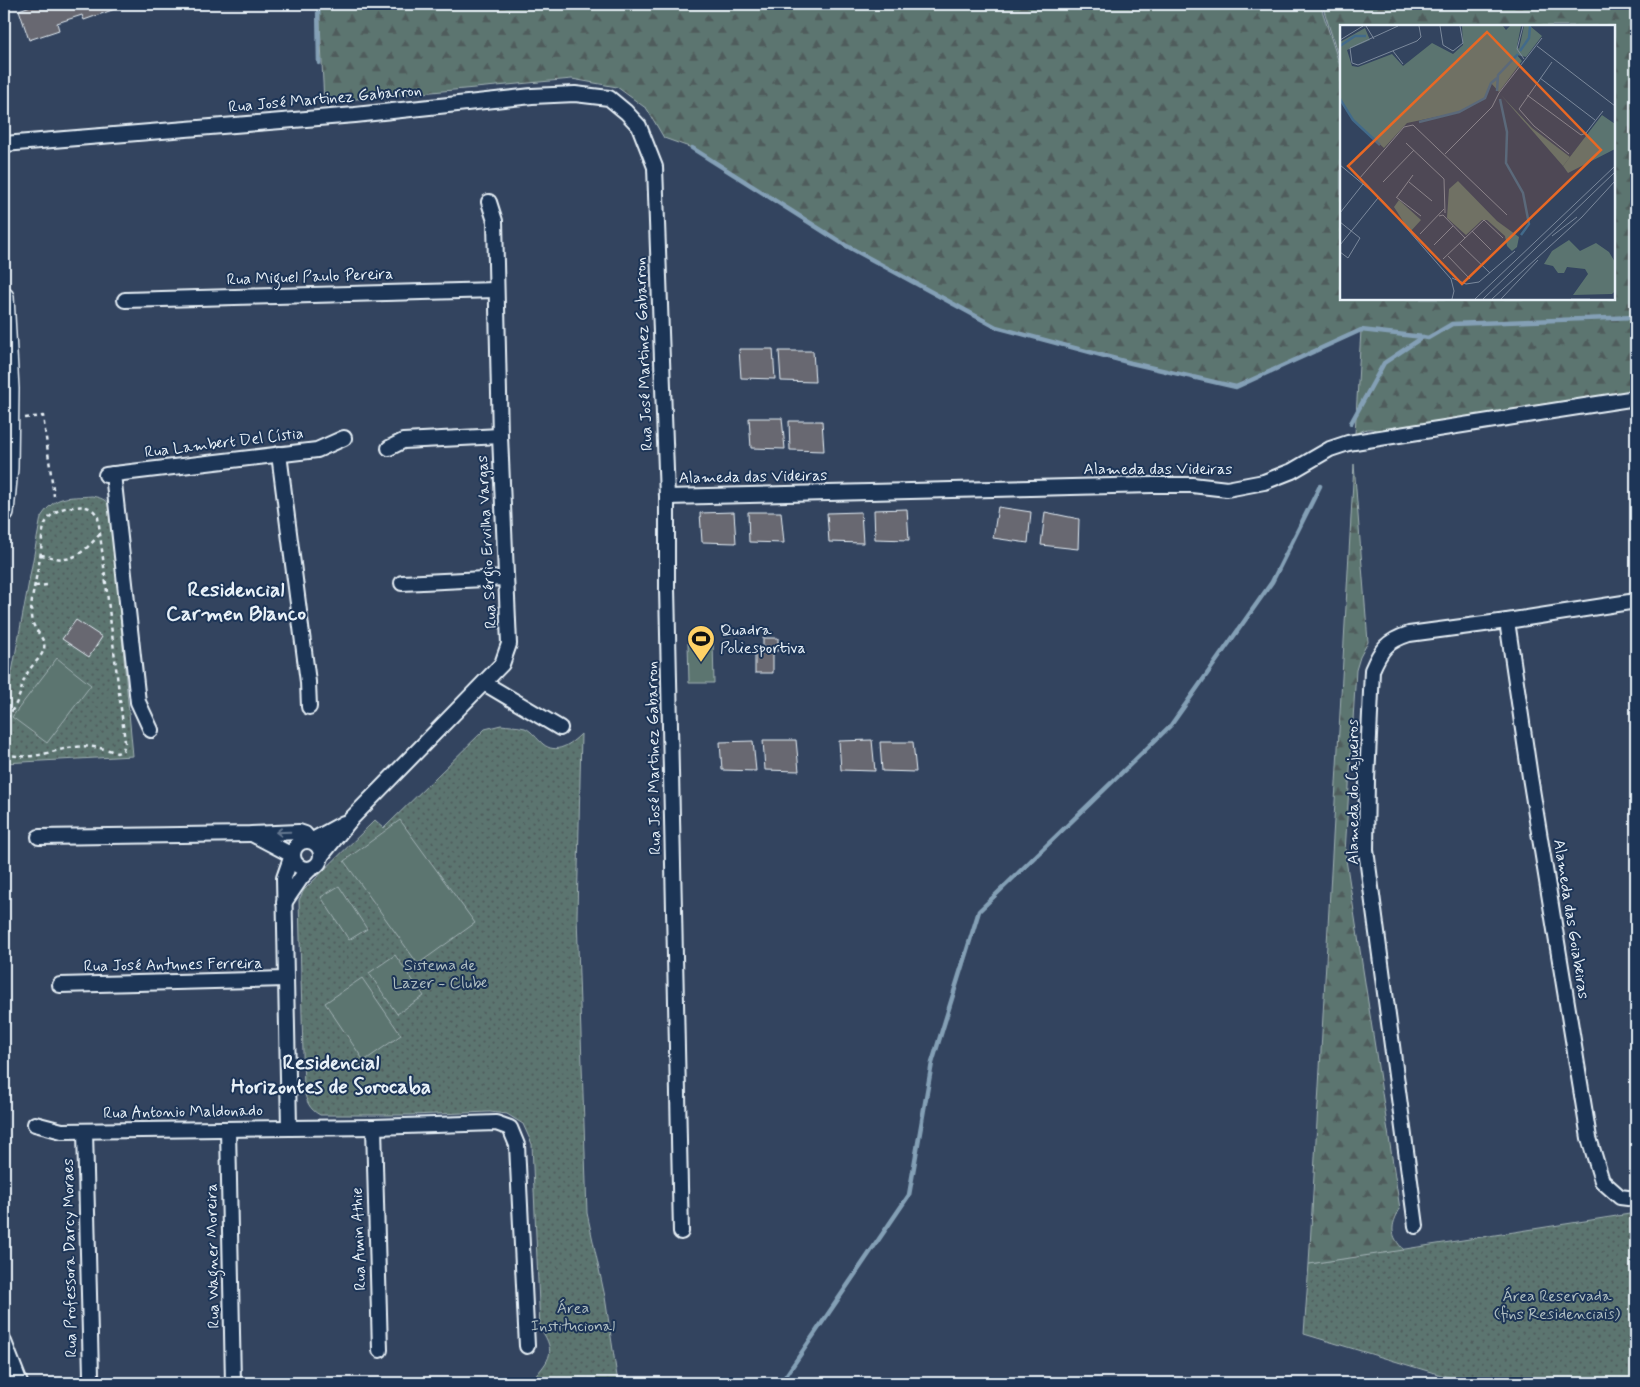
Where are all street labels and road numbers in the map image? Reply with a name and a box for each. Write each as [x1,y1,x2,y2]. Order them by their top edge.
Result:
street label: Rua José Martinez Gabarron [228,80,422,118]
street label: Rua José Martinez Gabarron [630,257,658,451]
street label: Rua Miguel Paulo Pereira [226,264,394,291]
street label: Rua Lambert Del Cístia [143,423,305,463]
street label: Rua Sérgio Ervilha Vargas [472,455,503,629]
street label: Alameda das Videiras [1084,459,1232,480]
street label: Alameda das Videiras [678,465,828,489]
street label: Rua José Martinez Gabarron [642,661,666,855]
street label: Alameda do Cajueiros [1343,719,1364,865]
street label: Alameda das Goiabeiras [1548,838,1594,1000]
street label: Rua José Antunes Ferreira [83,953,263,977]
street label: Rua Antonio Maldonado [103,1100,263,1124]
street label: Rua Professora Darcy Moraes [58,1158,82,1358]
street label: Rua Wagner Moreira [201,1183,226,1329]
street label: Rua Amin Athie [347,1187,371,1291]

